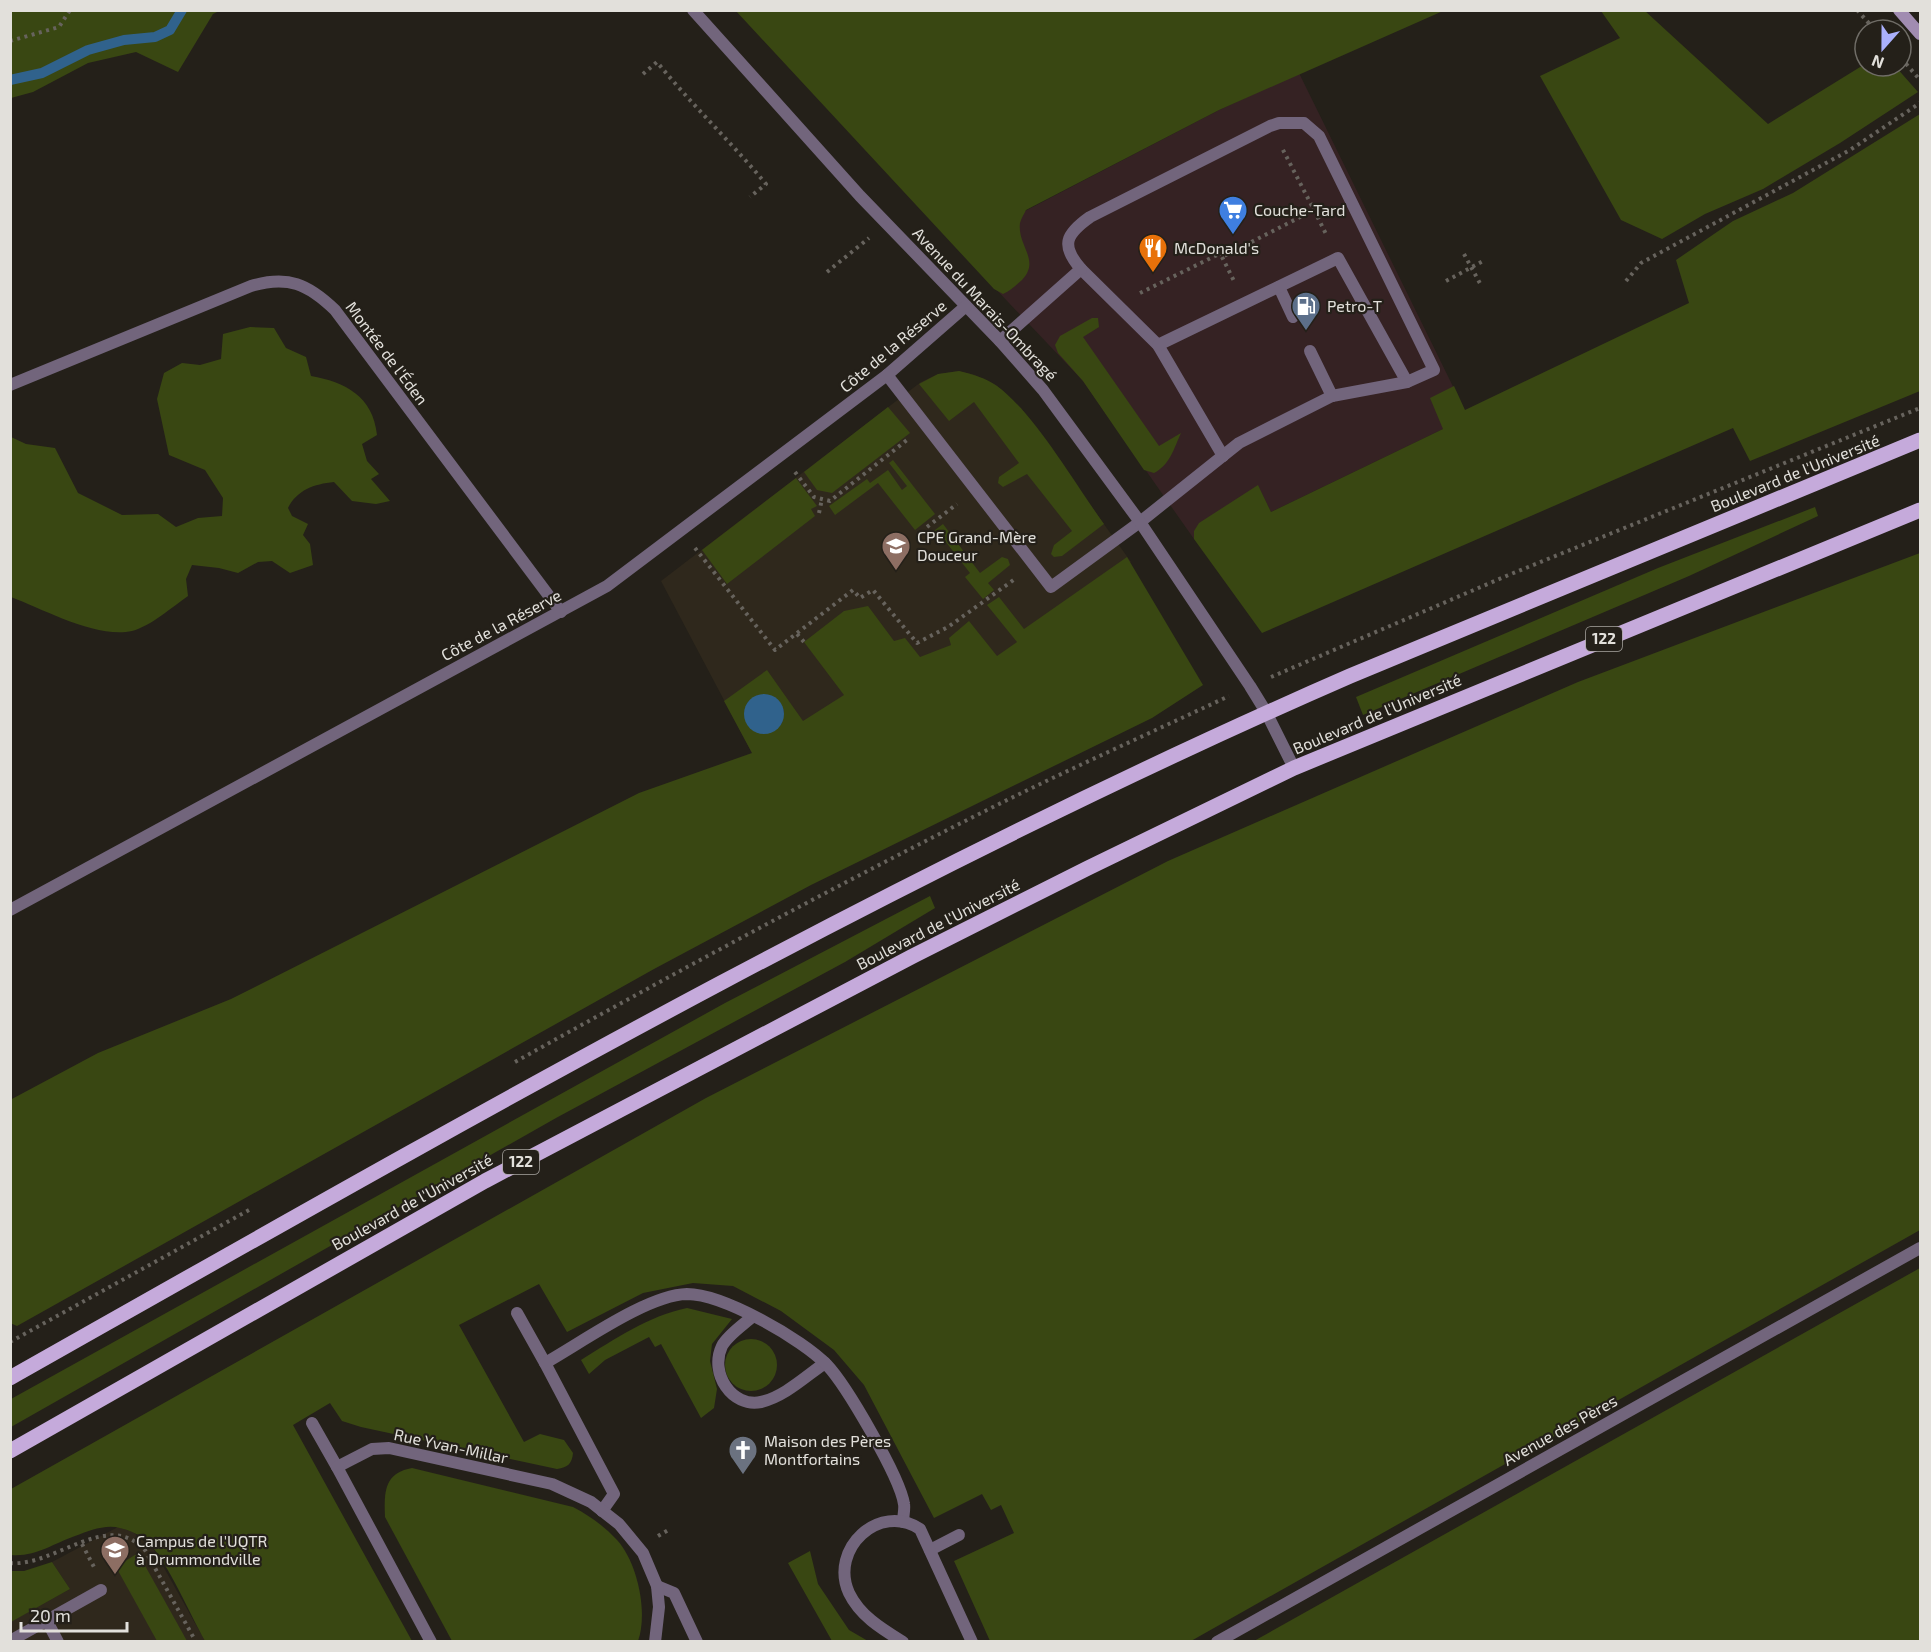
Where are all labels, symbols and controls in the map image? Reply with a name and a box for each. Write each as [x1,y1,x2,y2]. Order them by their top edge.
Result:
north arrow [1853,18,1913,78]
text: N [1869,52,1886,73]
supermarket icon: Couche-Tard [1217,194,1249,236]
place label: Couche-Tard [1254,200,1345,219]
street label: Avenue du Marais-Ombragé [909,223,1061,384]
restaurant icon: McDonald's [1137,232,1169,274]
place label: McDonald's [1174,238,1259,257]
fuel station icon: Petro-T [1290,290,1322,332]
street label: Côte de la Réserve [835,295,950,396]
place label: Petro-T [1327,296,1382,315]
street label: Montée de l'Éden [342,297,432,408]
street label: Boulevard de l'Université [1707,430,1882,515]
place label: CPE Grand-Mère Douceur [917,527,1036,564]
school or university icon: CPE Grand-Mère Douceur [880,530,912,572]
street label: Côte de la Réserve [437,585,564,664]
road number: 122 [1586,627,1622,651]
street label: Boulevard de l'Université [1290,669,1464,758]
street label: Boulevard de l'Université [853,874,1023,973]
street label: Boulevard de l'Université [328,1149,495,1254]
road number: 122 [503,1150,539,1174]
street label: Avenue des Pères [1499,1390,1620,1469]
street label: Rue Yvan-Millar [392,1424,510,1467]
place label: Maison des Pères Montfortains [764,1431,891,1468]
church icon: Maison des Pères Montfortains [727,1434,759,1476]
place label: Campus de l'UQTR à Drummondville [136,1531,268,1568]
school or university icon: Campus de l'UQTR à Drummondville [99,1534,131,1576]
scale bar [21,1595,128,1633]
text: 20 m [30,1604,71,1626]

